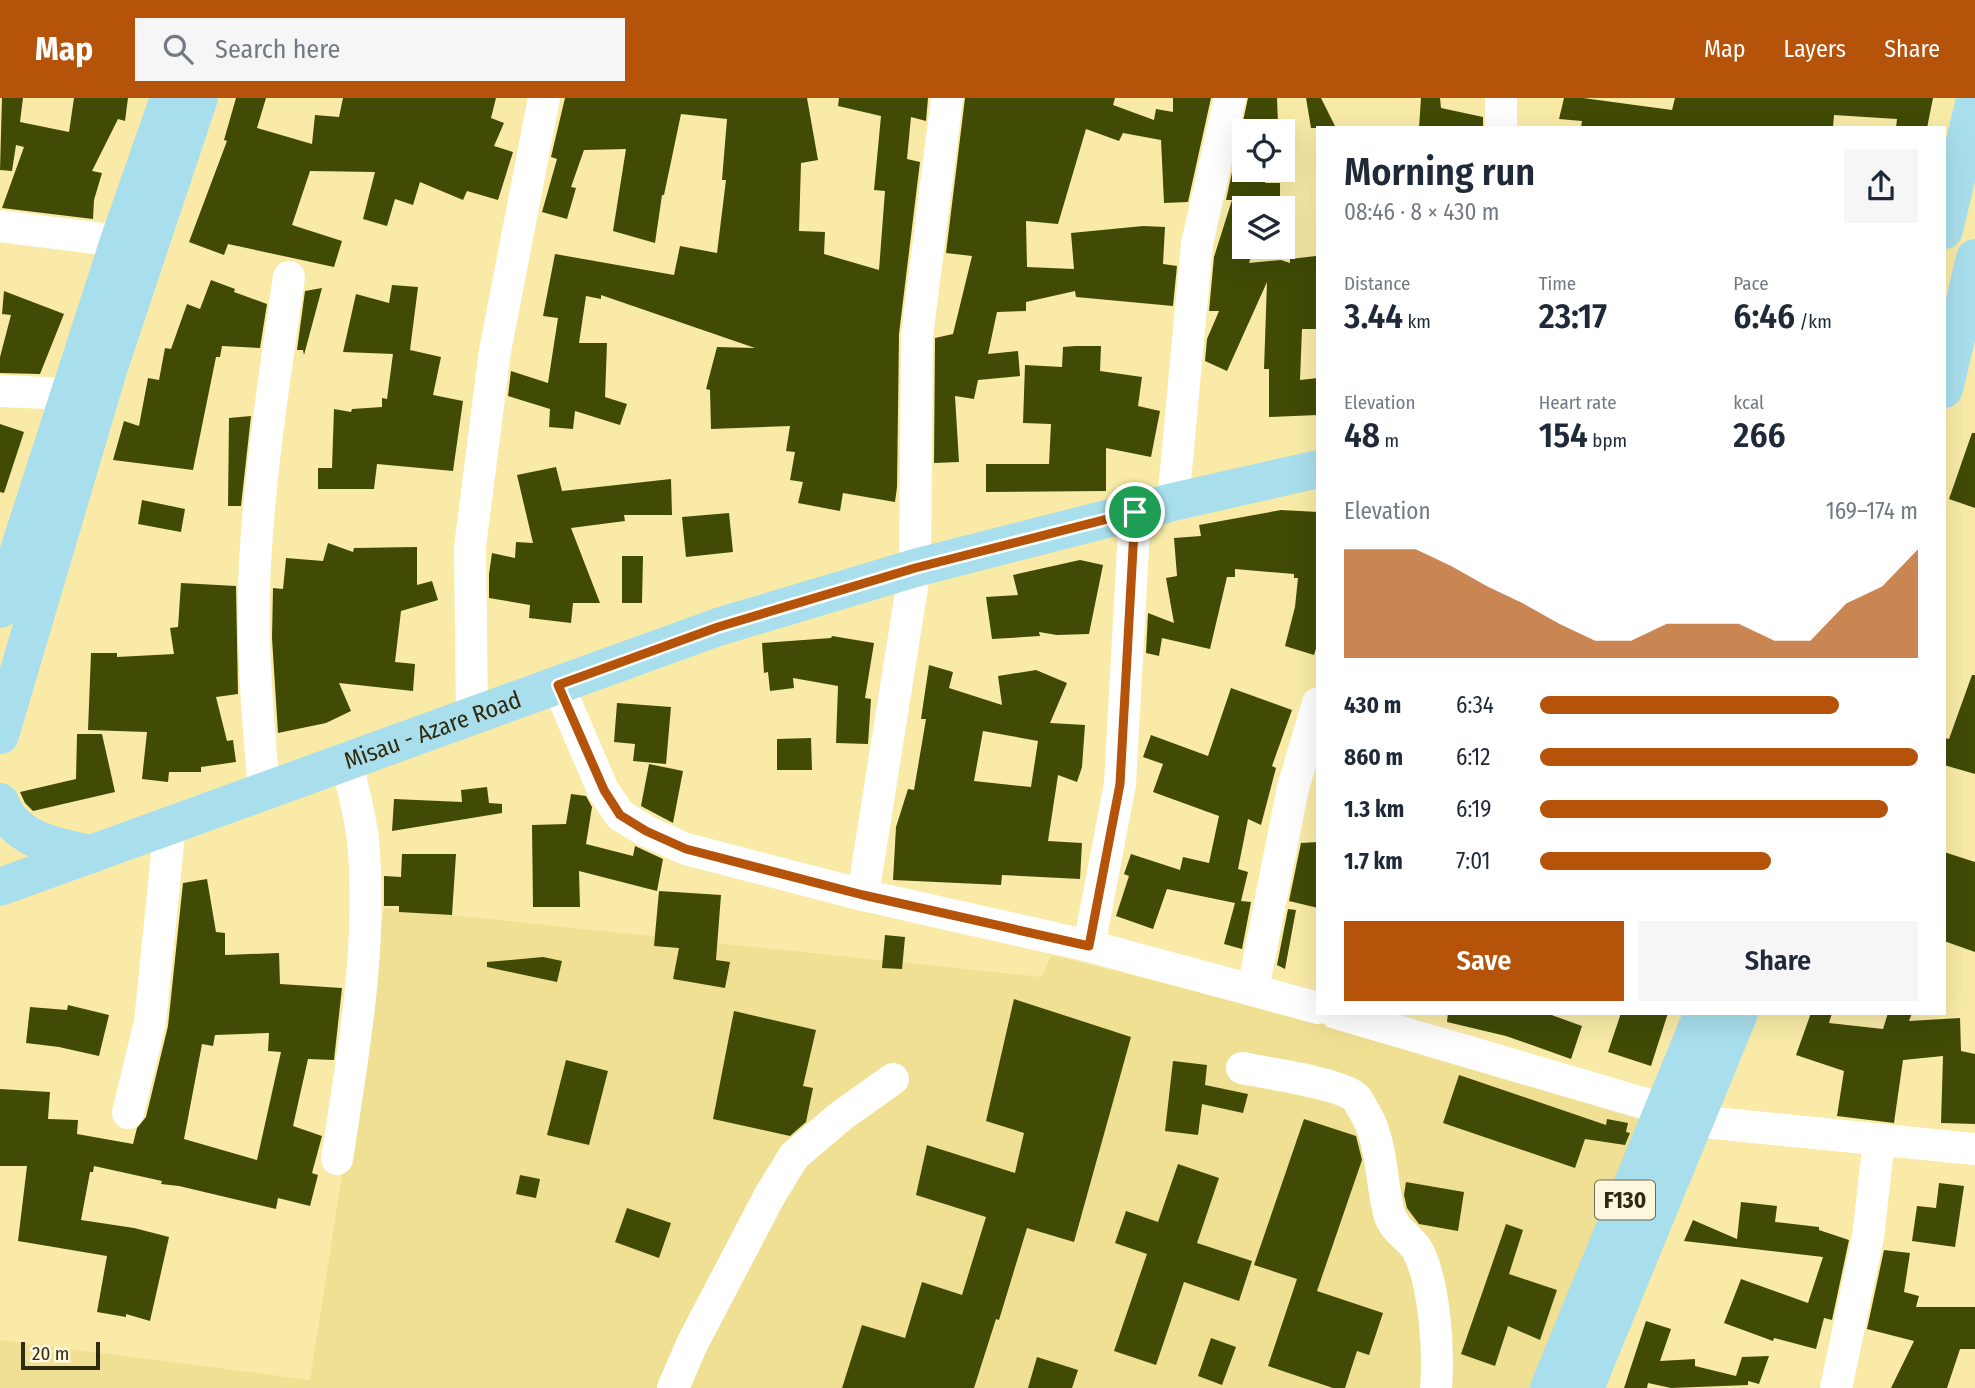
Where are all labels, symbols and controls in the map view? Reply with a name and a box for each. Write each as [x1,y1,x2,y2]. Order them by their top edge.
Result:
search box [135,18,625,81]
text: Map [35,29,93,69]
icon: search [159,30,197,68]
text: Search here [215,34,340,65]
text: Map [1704,35,1746,63]
text: Layers [1784,35,1846,63]
text: Share [1884,35,1940,63]
map controls [1232,119,1295,259]
button: locate [1232,119,1295,182]
text: Morning run [1344,149,1535,195]
button: share [1844,149,1918,223]
button: layers [1232,196,1295,259]
text: 08:46 · 8 × 430 m [1344,198,1499,226]
text: Distance [1344,272,1411,295]
text: Time [1539,272,1576,295]
text: Pace [1733,272,1769,295]
text: 3.44 [1344,295,1403,337]
text: 23:17 [1539,295,1607,337]
text: 6:46 [1733,295,1795,337]
text: km [1403,310,1431,333]
text: /km [1795,310,1832,333]
text: Elevation [1344,391,1416,414]
text: Heart rate [1539,391,1617,414]
text: kcal [1733,391,1764,414]
text: 48 [1344,414,1380,456]
text: 154 [1539,414,1588,456]
text: 266 [1733,414,1786,456]
text: m [1380,429,1399,452]
text: bpm [1588,429,1627,452]
pin [1105,482,1165,542]
icon: arrive [1116,493,1154,531]
text: Elevation [1344,497,1431,525]
text: 169–174 m [1826,497,1918,525]
street label: Misau - Azare Road [340,685,525,775]
text: 430 m [1344,691,1401,719]
text: 6:34 [1456,691,1494,719]
text: 860 m [1344,743,1403,771]
text: 6:12 [1456,743,1490,771]
text: 1.3 km [1344,795,1404,823]
text: 6:19 [1456,795,1492,823]
text: 1.7 km [1344,847,1403,875]
text: 7:01 [1456,847,1491,875]
button: Save [1344,921,1624,1001]
button: Share [1638,921,1918,1001]
road number: F130 [1595,1180,1655,1219]
scale bar [21,1339,100,1371]
text: 20 m [32,1342,69,1365]

